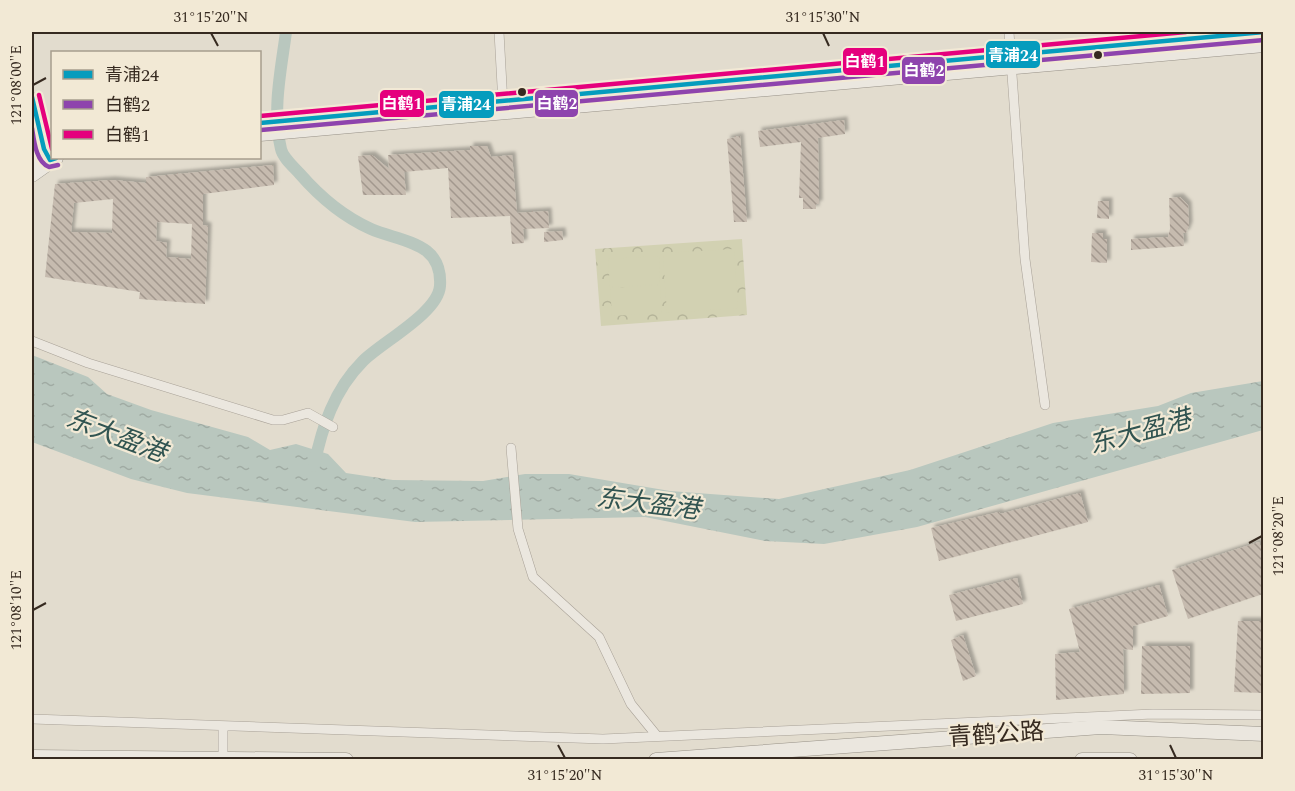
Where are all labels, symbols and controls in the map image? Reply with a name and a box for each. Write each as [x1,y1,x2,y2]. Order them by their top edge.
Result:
text: 31°15'20"N [174,6,249,29]
text: 31°15'30"N [786,6,861,29]
line badge: 青浦24 [985,40,1041,69]
text: 青浦24 [988,44,1038,68]
text: 121°08'00"E [5,45,28,125]
line badge: 白鹤1 [842,47,888,76]
unlabelled marker [1092,49,1104,61]
text: 白鹤1 [845,50,885,74]
legend [51,51,261,159]
line badge: 白鹤2 [901,56,946,85]
text: 白鹤2 [904,59,945,83]
text: 青浦24 [105,62,159,89]
unlabelled marker [516,86,528,98]
line badge: 白鹤1 [379,89,425,118]
line badge: 白鹤2 [534,89,579,118]
line badge: 青浦24 [438,90,495,119]
text: 白鹤2 [105,92,150,119]
text: 白鹤1 [382,92,422,116]
text: 白鹤2 [537,92,578,116]
text: 青浦24 [441,93,491,117]
text: 白鹤1 [105,122,150,149]
water label: 东大盈港 [1085,398,1199,465]
water label: 东大盈港 [60,399,175,475]
water label: 东大盈港 [594,478,706,531]
text: 121°08'20"E [1267,496,1290,576]
text: 121°08'10"E [5,570,28,650]
street label: 青鹤公路 [947,714,1045,756]
text: 31°15'20"N [528,764,603,787]
text: 31°15'30"N [1139,764,1214,787]

